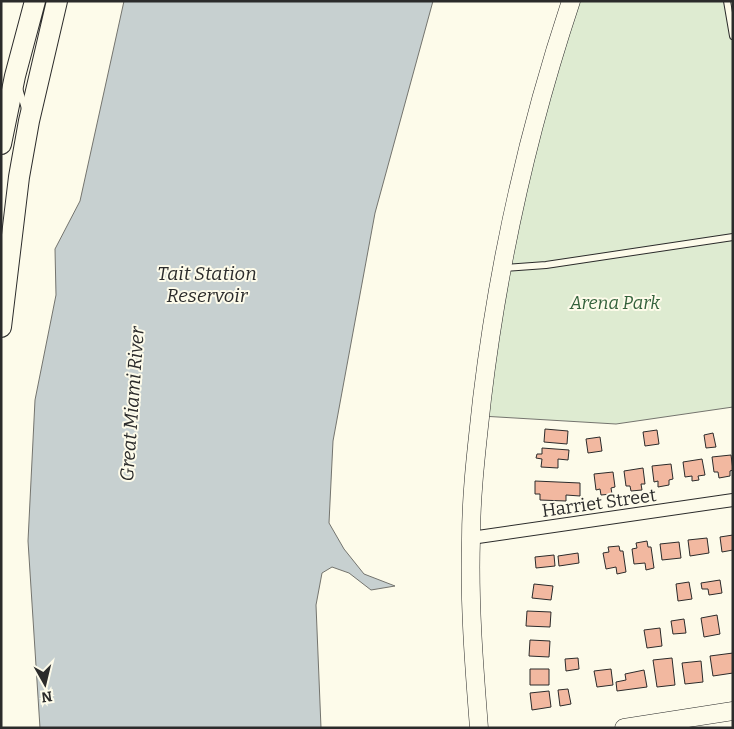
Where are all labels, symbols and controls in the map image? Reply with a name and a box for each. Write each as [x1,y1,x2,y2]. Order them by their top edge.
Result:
water label: Tait Station Reservoir [157,262,257,307]
park label: Arena Park [569,292,660,314]
water label: Great Miami River [115,325,149,482]
street label: Harriet Street [540,484,658,522]
north arrow [20,659,70,709]
text: N [40,687,53,706]

